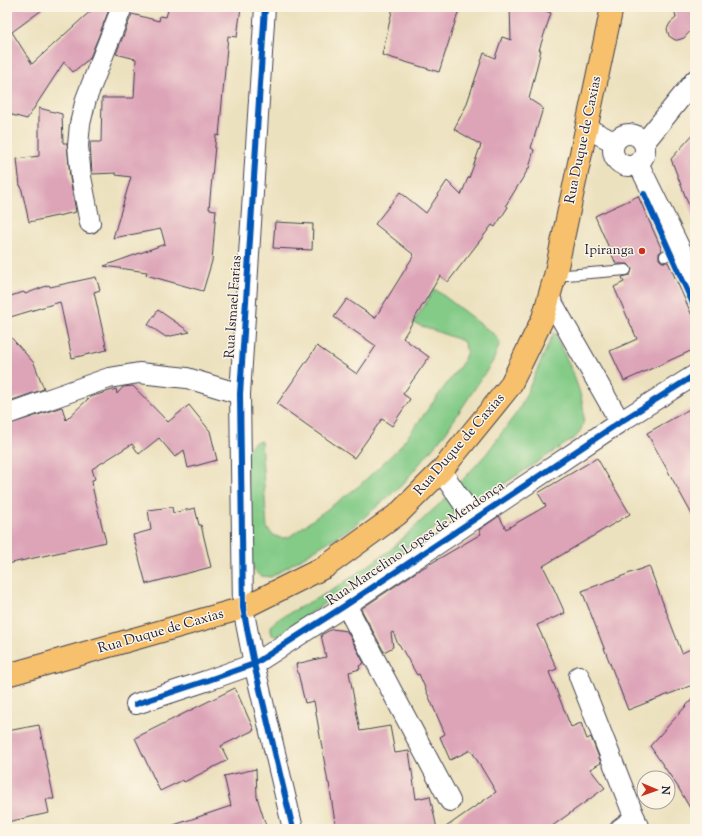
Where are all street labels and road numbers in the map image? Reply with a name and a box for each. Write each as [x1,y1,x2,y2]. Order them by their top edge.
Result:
street label: Rua Duque de Caxias [561,74,607,206]
street label: Rua Ismael Farias [220,255,248,359]
street label: Rua Duque de Caxias [410,389,510,501]
street label: Rua Marcelino Lopes de Mendonça [323,477,509,611]
street label: Rua Duque de Caxias [96,604,226,660]

